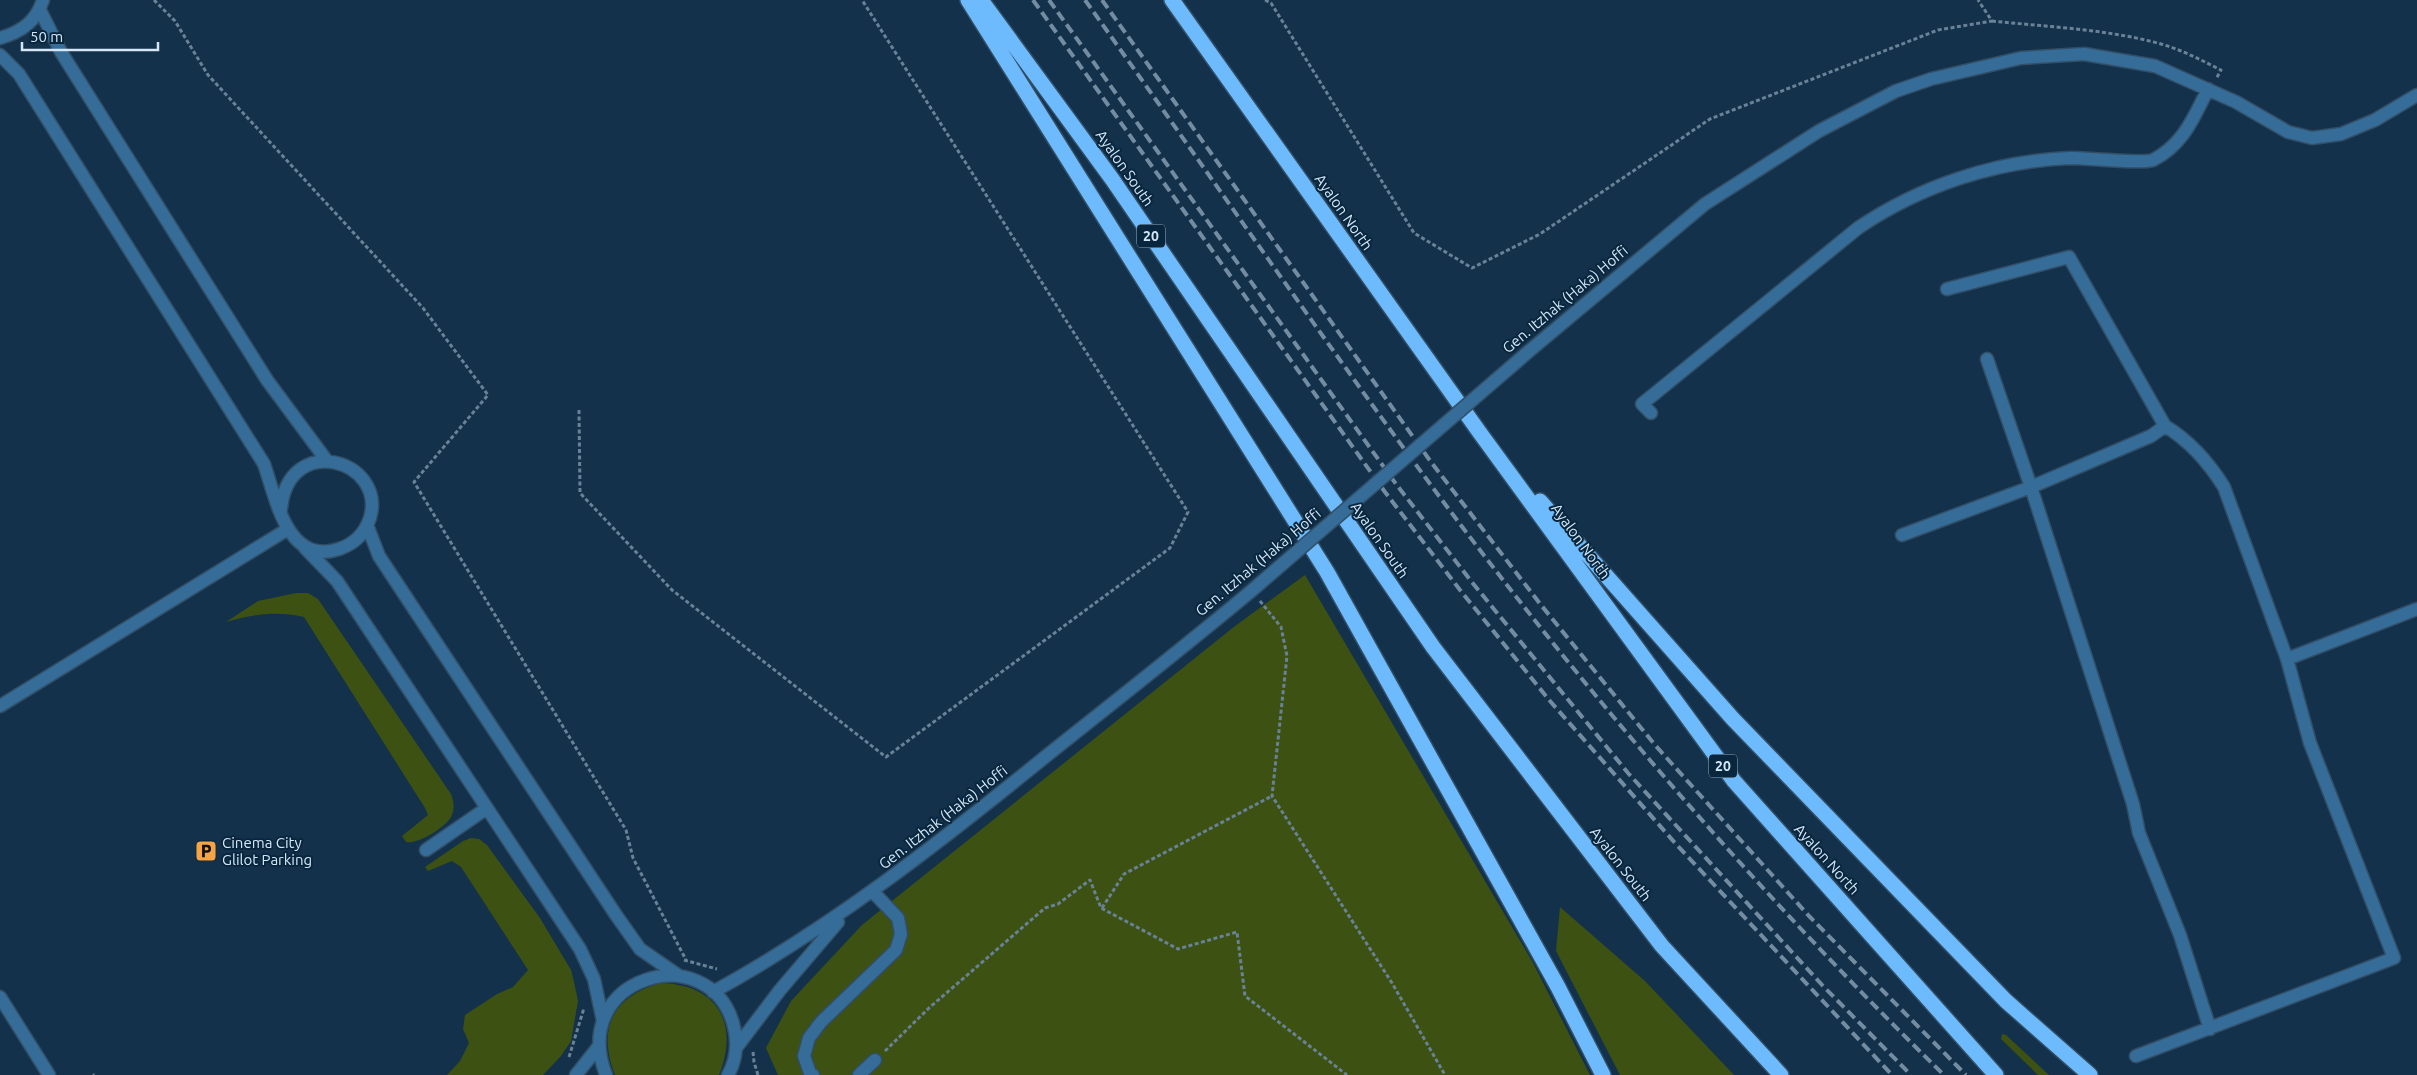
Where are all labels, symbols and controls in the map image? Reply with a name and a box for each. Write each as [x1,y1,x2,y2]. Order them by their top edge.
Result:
scale bar [22,20,159,52]
text: 50 m [30,28,63,45]
street label: Ayalon South [1093,127,1157,209]
street label: Ayalon North [1312,171,1376,253]
road number: 20 [1137,225,1165,248]
street label: Gen. Itzhak (Haka) Hoffi [1499,242,1631,356]
street label: Ayalon South [1348,499,1412,581]
street label: Ayalon North [1548,500,1614,582]
street label: Gen. Itzhak (Haka) Hoffi [1192,505,1324,619]
road number: 20 [1709,754,1737,778]
street label: Gen. Itzhak (Haka) Hoffi [875,762,1011,872]
street label: Ayalon North [1791,820,1863,898]
street label: Ayalon South [1587,824,1655,904]
place label: Cinema City Glilot Parking [222,834,312,868]
parking icon: Cinema City Glilot Parking [194,839,218,863]

